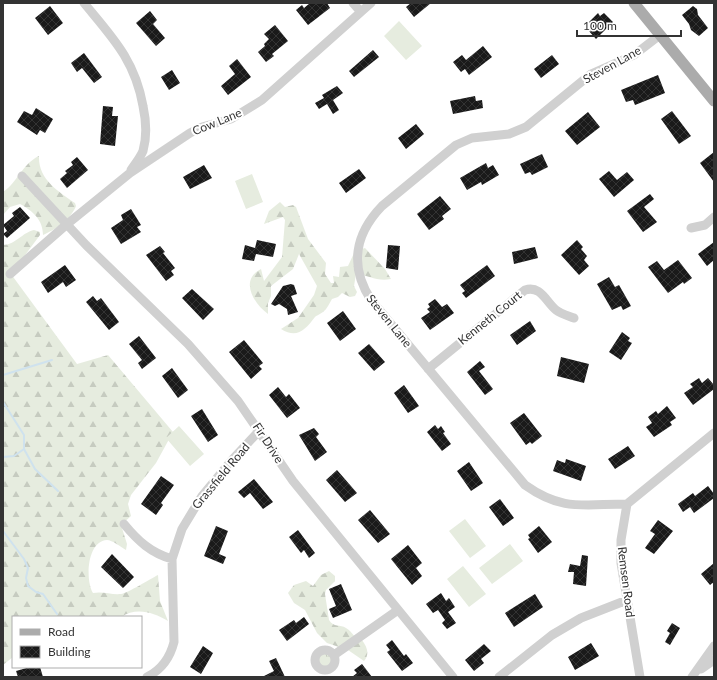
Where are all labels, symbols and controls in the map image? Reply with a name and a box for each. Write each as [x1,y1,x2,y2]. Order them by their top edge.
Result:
scale bar [577,12,681,38]
text: 100 m [583,18,617,33]
street label: Steven Lane [580,42,643,87]
street label: Cow Lane [190,105,244,138]
street label: Kenneth Court [455,287,525,348]
street label: Steven Lane [363,291,415,350]
street label: Fir Drive [250,420,287,466]
street label: Grassfield Road [189,440,253,512]
street label: Remsen Road [615,546,638,618]
legend [12,616,142,668]
text: Road [48,624,75,639]
text: Building [48,644,91,659]

